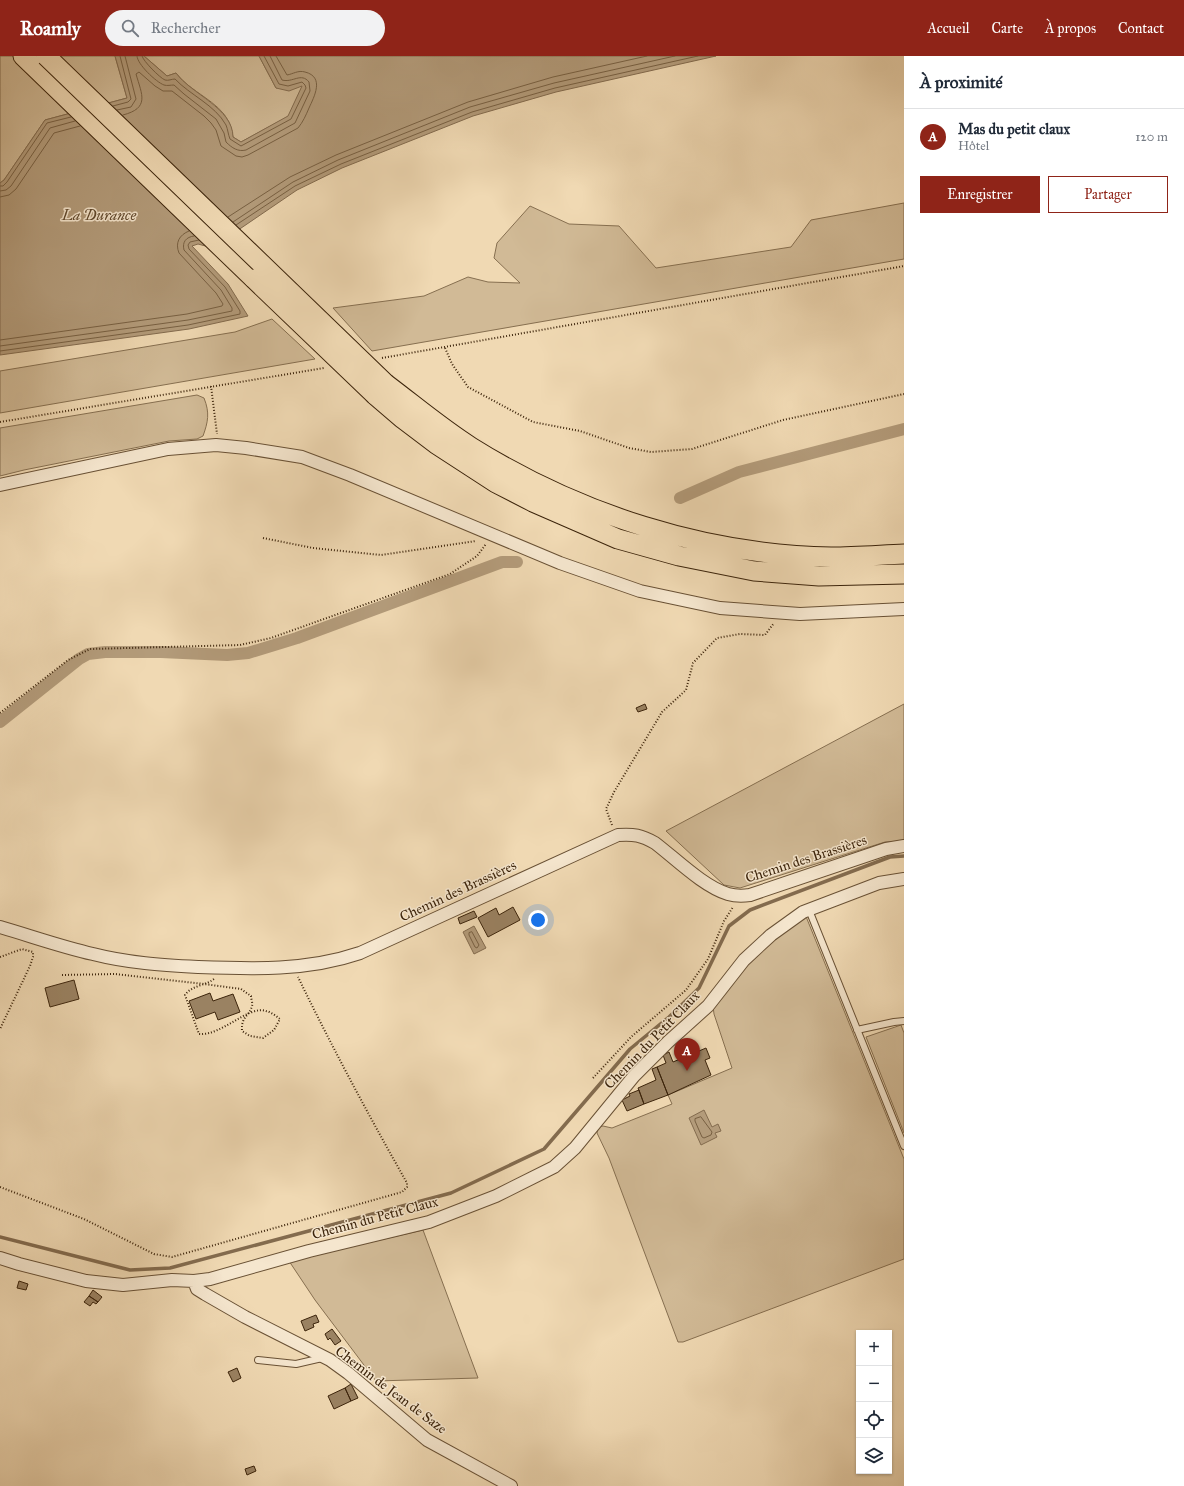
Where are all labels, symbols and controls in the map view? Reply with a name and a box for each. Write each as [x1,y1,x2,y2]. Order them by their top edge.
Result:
search box [105,10,385,46]
text: Roamly [20,17,81,40]
icon: search [119,17,141,39]
text: Rechercher [151,19,220,37]
text: Accueil [927,20,970,37]
text: Carte [992,20,1023,37]
text: À propos [1045,20,1096,37]
text: Contact [1118,20,1164,37]
text: À proximité [920,72,1003,93]
text: Mas du petit claux [958,120,1070,138]
text: A [929,129,937,145]
text: 120 m [1135,129,1168,145]
text: Hôtel [958,138,989,154]
button: Enregistrer [920,176,1040,213]
button: Partager [1048,176,1168,213]
water label: La Durance [61,206,136,224]
street label: Chemin des Brassières [743,831,869,887]
street label: Chemin des Brassières [397,857,519,925]
your location [528,910,548,930]
street label: Chemin du Petit Claux [601,987,704,1093]
pin: A [674,1038,700,1071]
street label: Chemin du Petit Claux [310,1193,441,1243]
map controls [856,1330,892,1474]
button: + [856,1330,892,1366]
street label: Chemin de Jean de Saze [331,1343,450,1438]
button: − [856,1366,892,1402]
button: locate [856,1402,892,1438]
button: layers [856,1438,892,1474]

